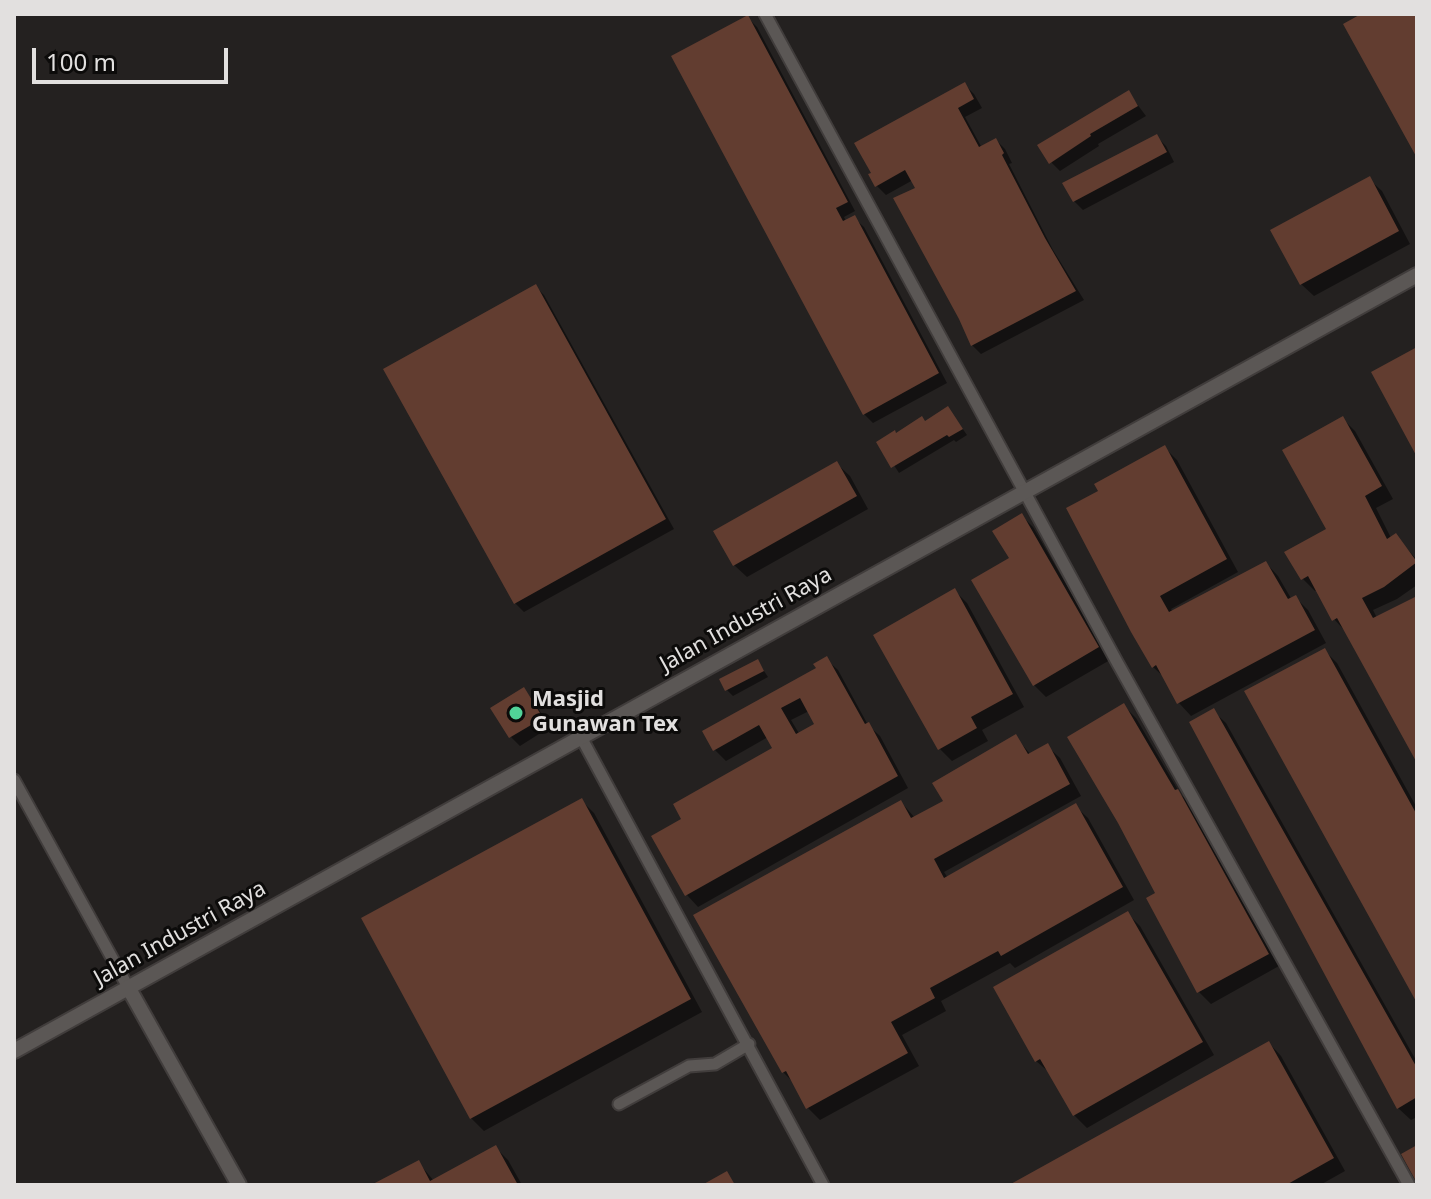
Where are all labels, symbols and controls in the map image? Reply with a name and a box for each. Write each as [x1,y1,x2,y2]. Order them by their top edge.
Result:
scale bar [36,32,232,82]
text: 100 m [46,45,116,78]
street label: Jalan Industri Raya [655,562,837,678]
place label: Masjid Gunawan Tex [532,687,678,738]
marker: Masjid Gunawan Tex [507,704,525,722]
street label: Jalan Industri Raya [89,876,271,992]

